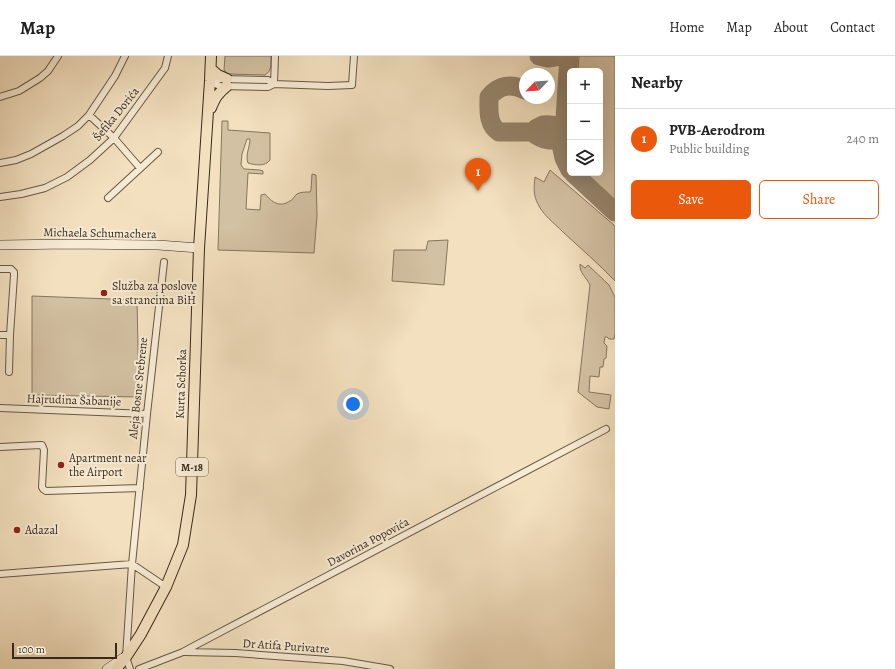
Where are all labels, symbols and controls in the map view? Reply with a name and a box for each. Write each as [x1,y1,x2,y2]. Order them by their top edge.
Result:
text: Map [20,15,55,41]
text: Home [669,18,704,37]
text: Map [726,18,752,37]
text: About [774,18,808,37]
text: Contact [830,18,875,37]
north arrow [519,68,555,104]
map controls [567,68,603,176]
button: + [567,68,603,104]
text: Nearby [631,71,682,94]
street label: Šefika Dorića [89,83,143,144]
button: − [567,104,603,140]
text: PVB-Aerodrom [669,120,765,140]
text: 1 [642,130,646,147]
text: 240 m [847,130,879,147]
button: layers [567,140,603,176]
text: Public building [669,140,749,157]
pin: 1 [465,158,491,191]
button: Save [631,180,751,219]
button: Share [759,180,879,219]
street label: Michaela Schumachera [43,224,157,242]
place label: Služba za poslove sa strancima BiH [112,278,197,308]
marker: Služba za poslove sa strancima BiH [99,288,109,298]
street label: Aleja Bosne Srebrene [125,336,151,441]
street label: Kurta Schorka [172,348,190,419]
street label: Hajrudina Šabanije [26,390,122,410]
your location [343,394,363,414]
place label: Apartment near the Airport [68,450,147,480]
road number: M-18 [176,458,208,476]
marker: Apartment near the Airport [56,460,66,470]
street label: Davorina Popovića [324,513,412,570]
place label: Adazal [24,522,58,538]
marker: Adazal [12,525,22,535]
street label: Dr Atifa Purivatre [242,635,330,657]
scale bar [12,641,117,660]
text: 100 m [18,642,45,657]

